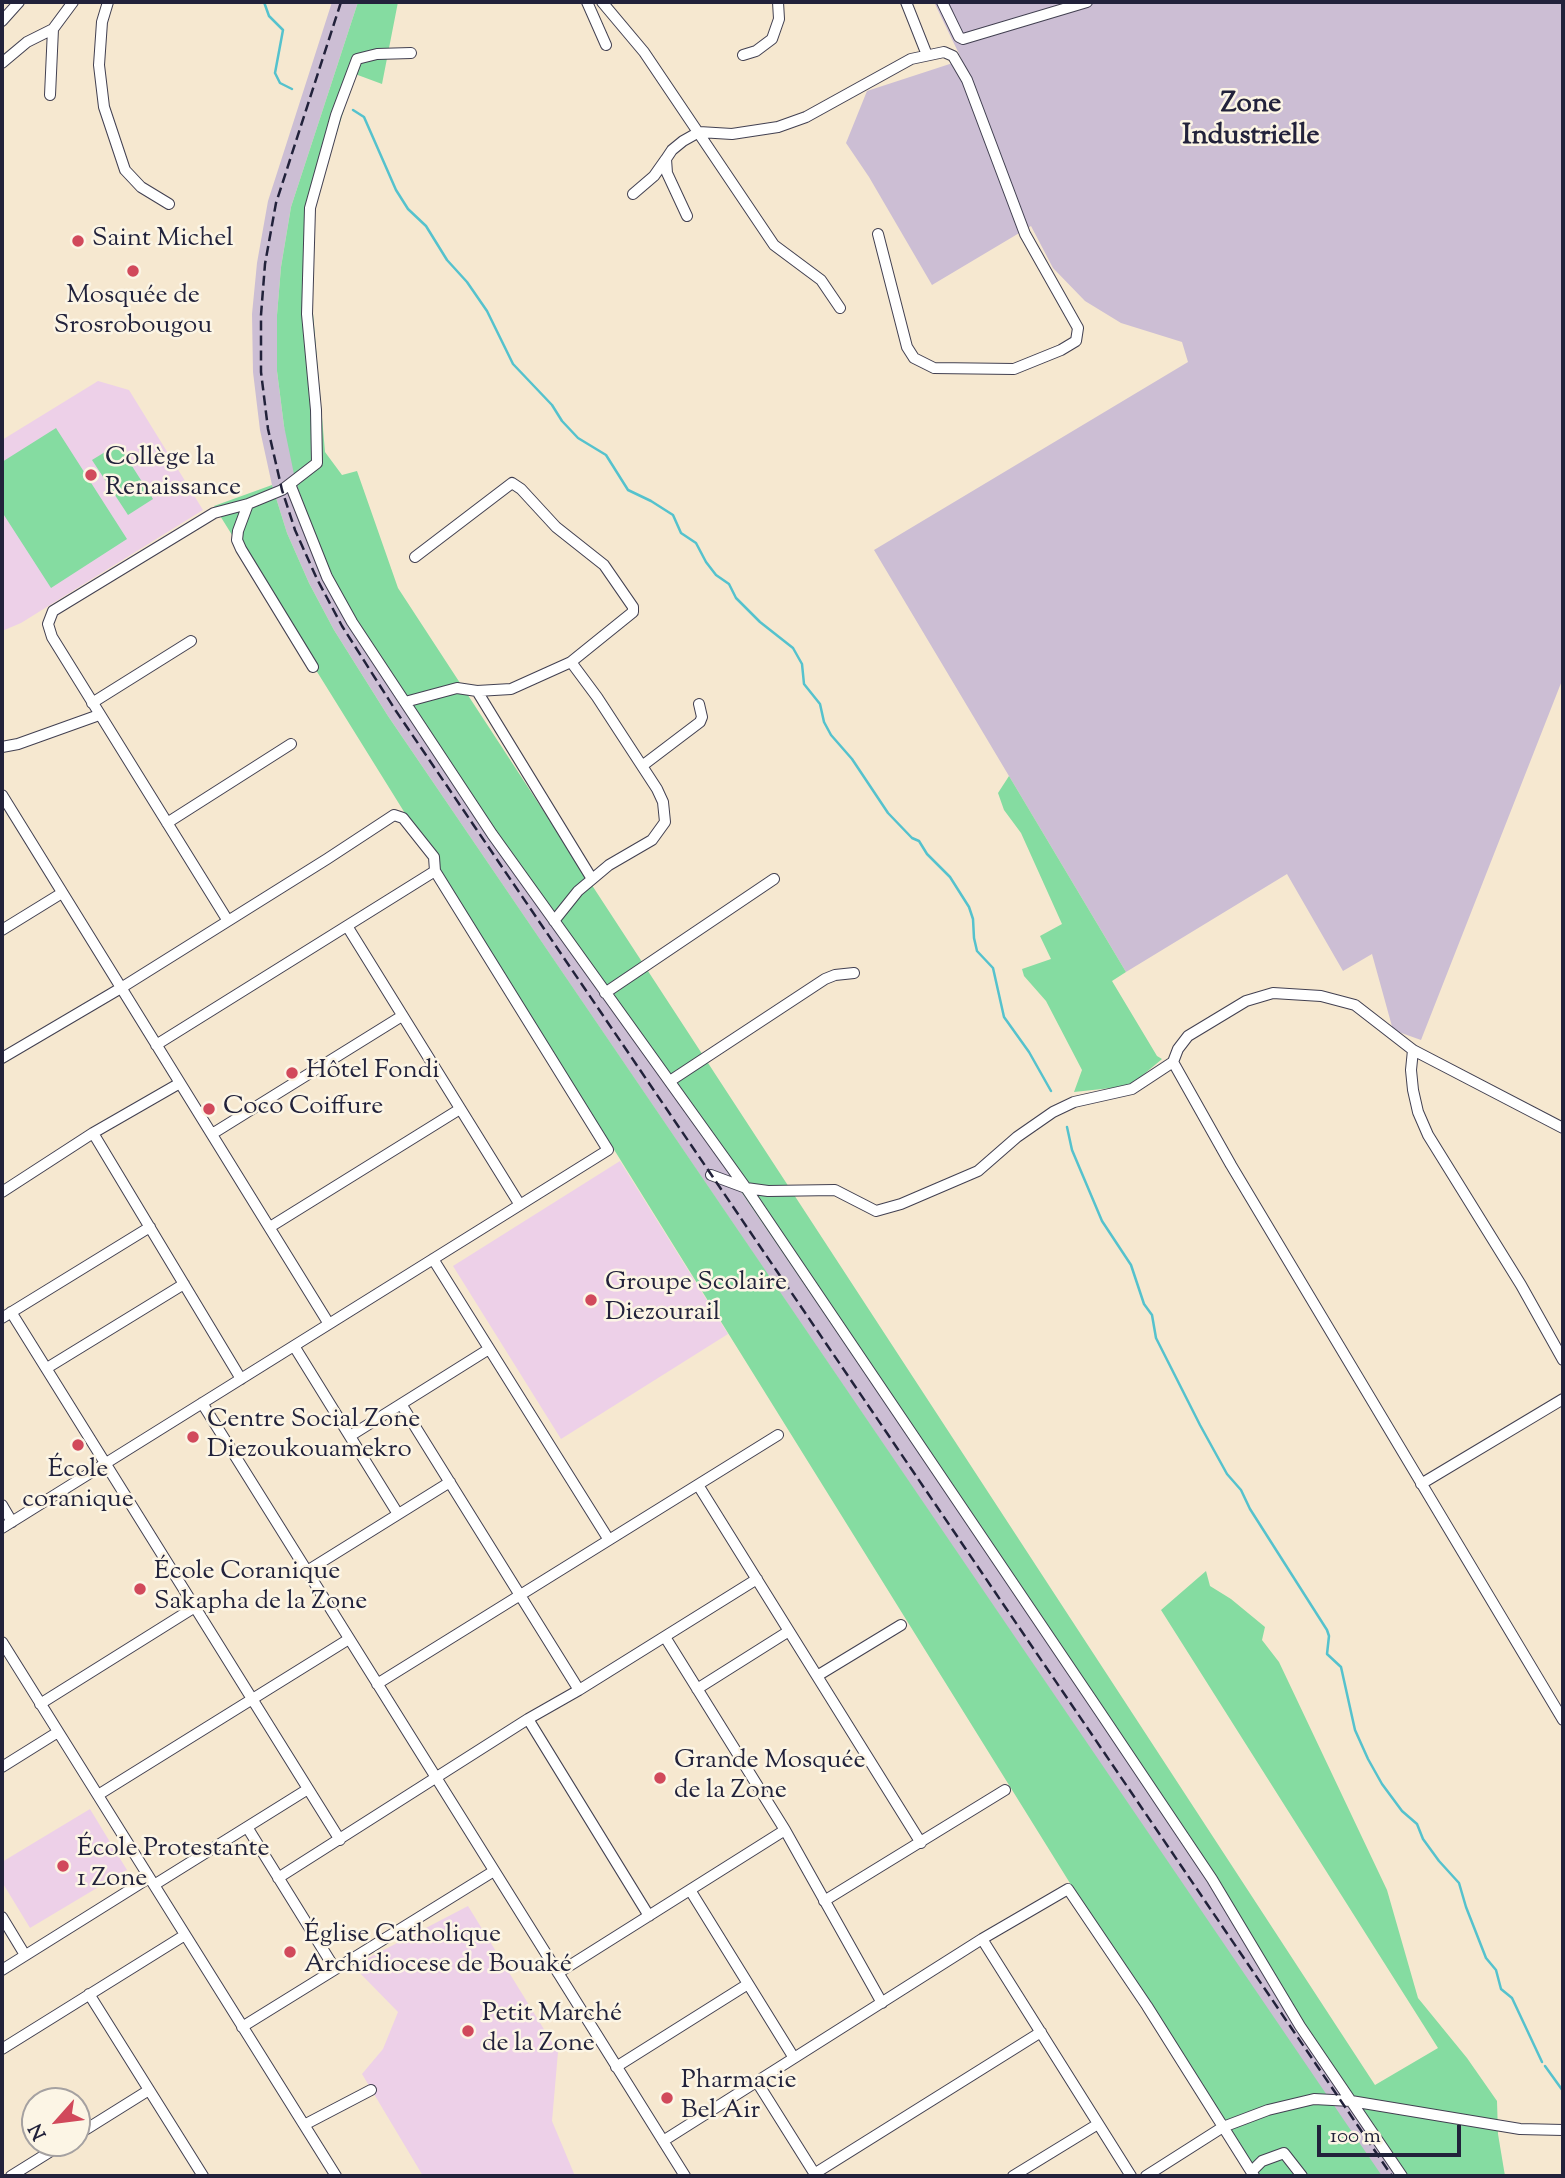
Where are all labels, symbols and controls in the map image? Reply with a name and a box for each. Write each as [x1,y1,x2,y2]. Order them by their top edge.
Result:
district label: Zone Industrielle [1182,89,1320,155]
place label: Saint Michel [92,225,233,257]
marker: Saint Michel [70,233,86,249]
marker: Mosquée de Srosrobougou [125,263,141,279]
place label: Mosquée de Srosrobougou [54,282,212,344]
place label: Collège la Renaissance [105,444,241,505]
marker: Collège la Renaissance [83,467,99,483]
place label: Hôtel Fondi [306,1057,440,1089]
marker: Hôtel Fondi [284,1065,300,1081]
place label: Coco Coiffure [223,1093,383,1125]
marker: Coco Coiffure [201,1101,217,1117]
place label: Groupe Scolaire Diezourail [605,1269,787,1330]
marker: Groupe Scolaire Diezourail [583,1292,599,1308]
place label: Centre Social Zone Diezoukouamekro [207,1406,420,1468]
marker: Centre Social Zone Diezoukouamekro [185,1429,201,1445]
marker: École coranique [70,1437,86,1453]
place label: École coranique [22,1456,134,1518]
place label: École Coranique Sakapha de la Zone [154,1558,367,1620]
marker: École Coranique Sakapha de la Zone [132,1581,148,1597]
place label: Grande Mosquée de la Zone [674,1747,866,1809]
marker: Grande Mosquée de la Zone [652,1770,668,1786]
place label: École Protestante 1 Zone [77,1835,270,1896]
marker: École Protestante 1 Zone [55,1858,71,1874]
place label: Église Catholique Archidiocese de Bouaké [304,1921,572,1982]
marker: Église Catholique Archidiocese de Bouaké [282,1944,298,1960]
place label: Petit Marché de la Zone [482,2000,622,2062]
marker: Petit Marché de la Zone [460,2023,476,2039]
place label: Pharmacie Bel Air [681,2067,797,2128]
north arrow [21,2087,91,2157]
marker: Pharmacie Bel Air [659,2090,675,2106]
scale bar [1320,2112,1464,2156]
text: N [23,2118,54,2144]
text: 100 m [1330,2122,1381,2152]

